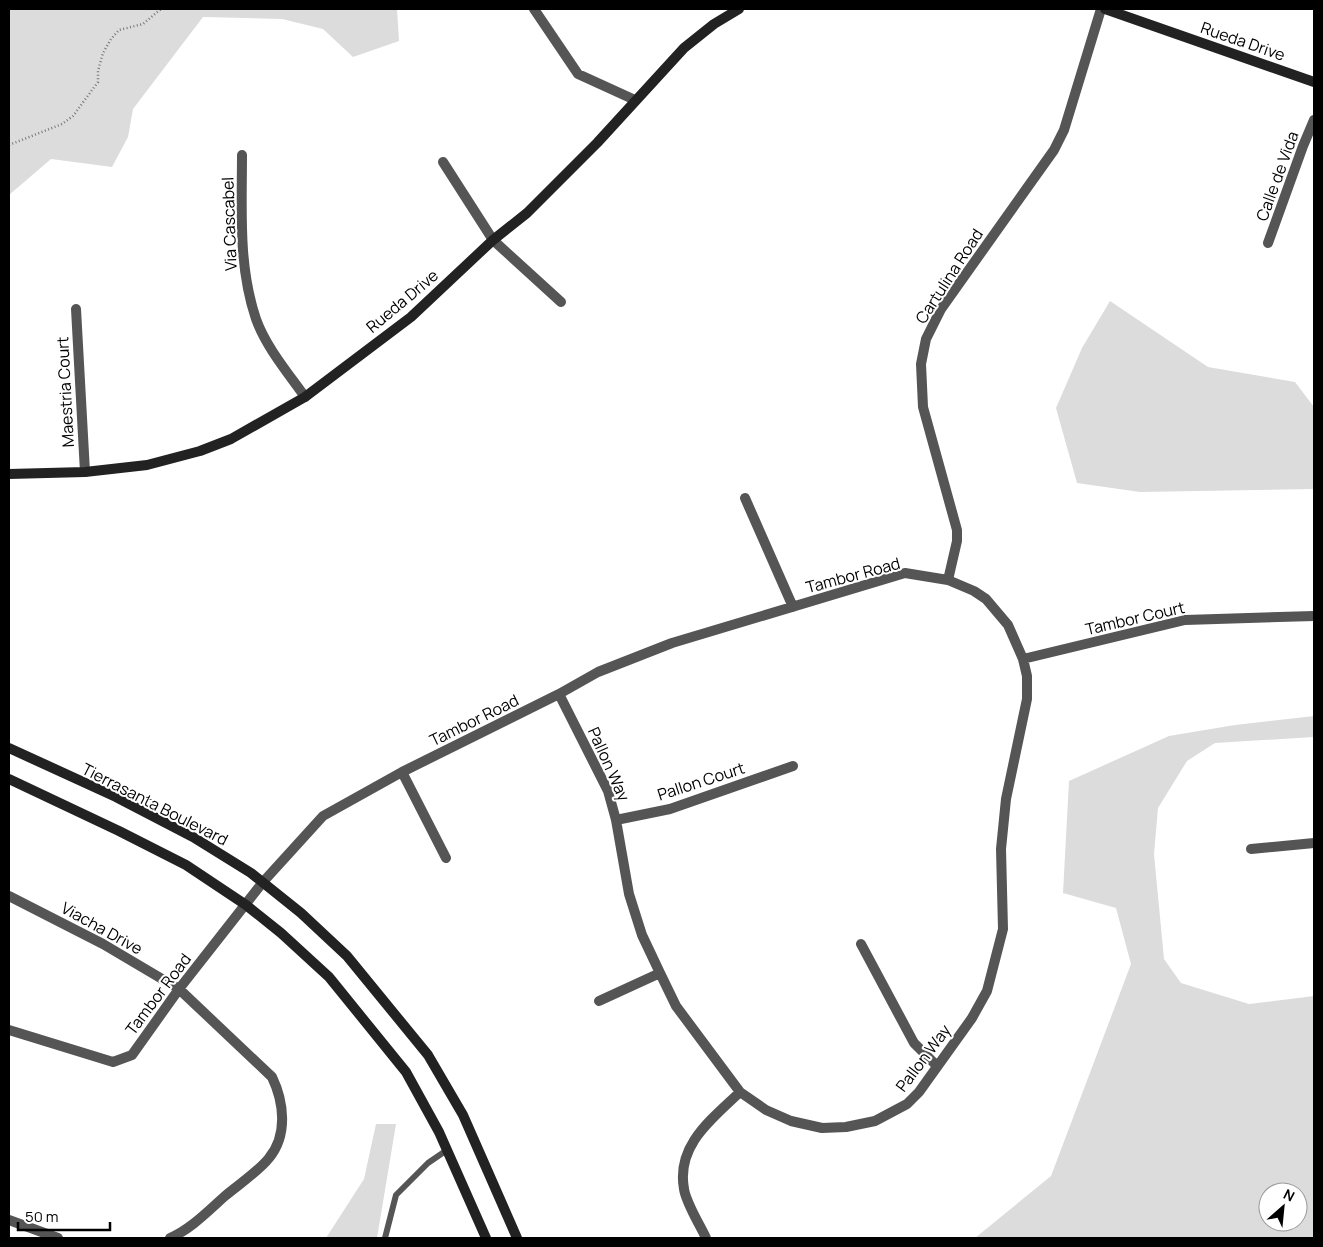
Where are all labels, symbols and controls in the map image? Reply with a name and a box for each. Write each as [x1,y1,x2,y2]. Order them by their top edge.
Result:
street label: Rueda Drive [1198,16,1288,66]
street label: Calle de Vida [1251,128,1303,224]
street label: Via Cascabel [216,177,242,271]
street label: Cartulina Road [910,224,988,328]
street label: Rueda Drive [361,264,443,338]
street label: Maestria Court [51,336,79,448]
street label: Tambor Road [803,552,903,598]
street label: Tambor Court [1083,596,1187,640]
street label: Tambor Road [426,689,522,751]
street label: Pallon Way [583,723,635,805]
street label: Pallon Court [655,757,747,805]
street label: Tierrasanta Boulevard [78,758,232,850]
street label: Viacha Drive [57,897,147,959]
street label: Tambor Road [120,949,196,1039]
street label: Pallon Way [890,1019,956,1096]
north arrow [1258,1182,1308,1232]
text: N [1280,1184,1298,1206]
scale bar [18,1200,110,1232]
text: 50 m [25,1206,59,1227]

